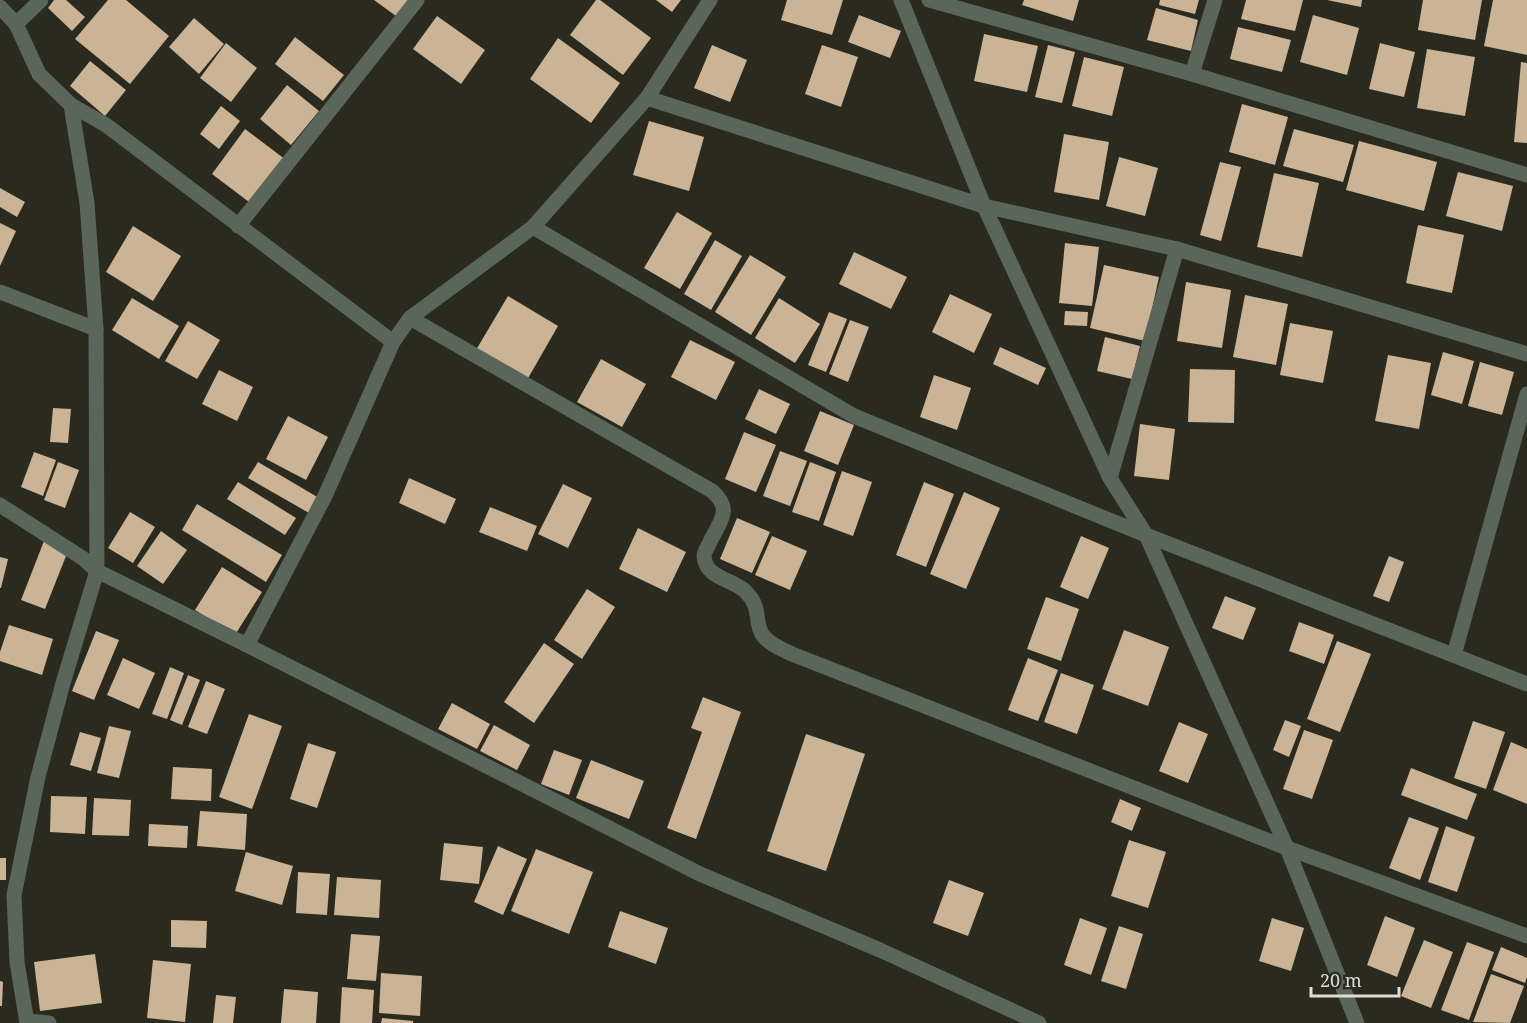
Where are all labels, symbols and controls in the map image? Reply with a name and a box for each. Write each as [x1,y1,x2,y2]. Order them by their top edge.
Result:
scale bar [1311,960,1400,998]
text: 20 m [1320,968,1362,992]

